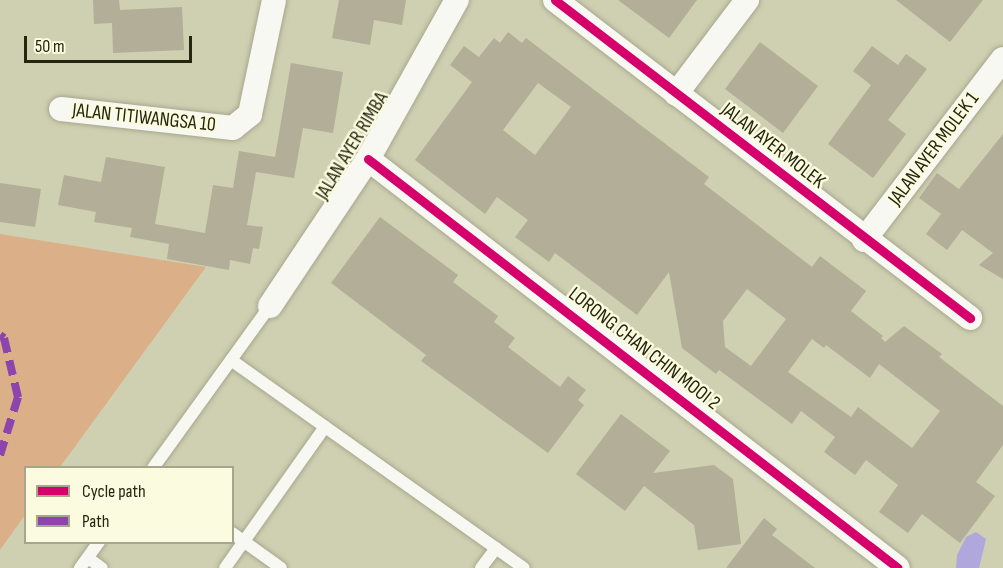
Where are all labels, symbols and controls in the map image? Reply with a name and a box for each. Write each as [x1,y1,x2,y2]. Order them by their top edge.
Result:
scale bar [27,24,195,62]
text: 50 m [35,36,65,57]
street label: JALAN AYER RIMBA [310,88,394,204]
street label: JALAN AYER MOLEK 1 [884,88,984,210]
street label: JALAN AYER MOLEK [716,98,830,194]
street label: JALAN TITIWANGSA 10 [71,99,217,137]
street label: LORONG CHAN CHIN MOOI 2 [564,282,724,416]
legend [24,466,234,544]
text: Cycle path [82,481,146,502]
text: Path [82,511,110,532]

